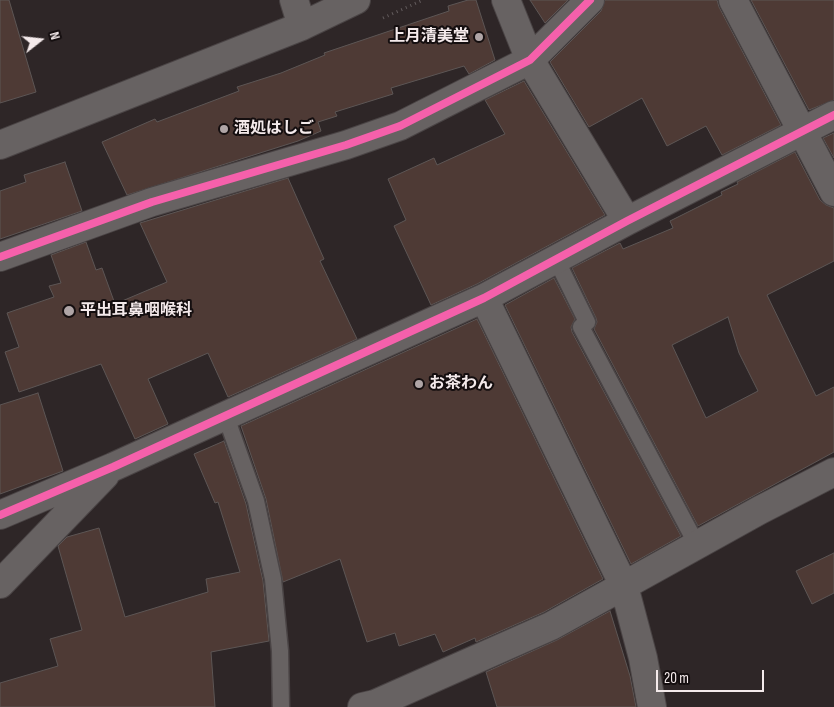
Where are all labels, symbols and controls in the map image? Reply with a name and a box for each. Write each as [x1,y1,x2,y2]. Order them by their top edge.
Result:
north arrow [15,15,65,65]
place label: 上月清美堂 [389,27,469,47]
text: N [46,30,64,42]
marker: 上月清美堂 [473,31,485,43]
place label: 酒処はしご [234,119,314,139]
marker: 酒処はしご [218,123,230,135]
place label: 平出耳鼻咽喉科 [80,301,192,321]
marker: 平出耳鼻咽喉科 [62,304,76,318]
place label: お茶わん [429,374,493,394]
marker: お茶わん [413,378,425,390]
scale bar [659,660,766,692]
text: 20 m [664,669,689,688]

